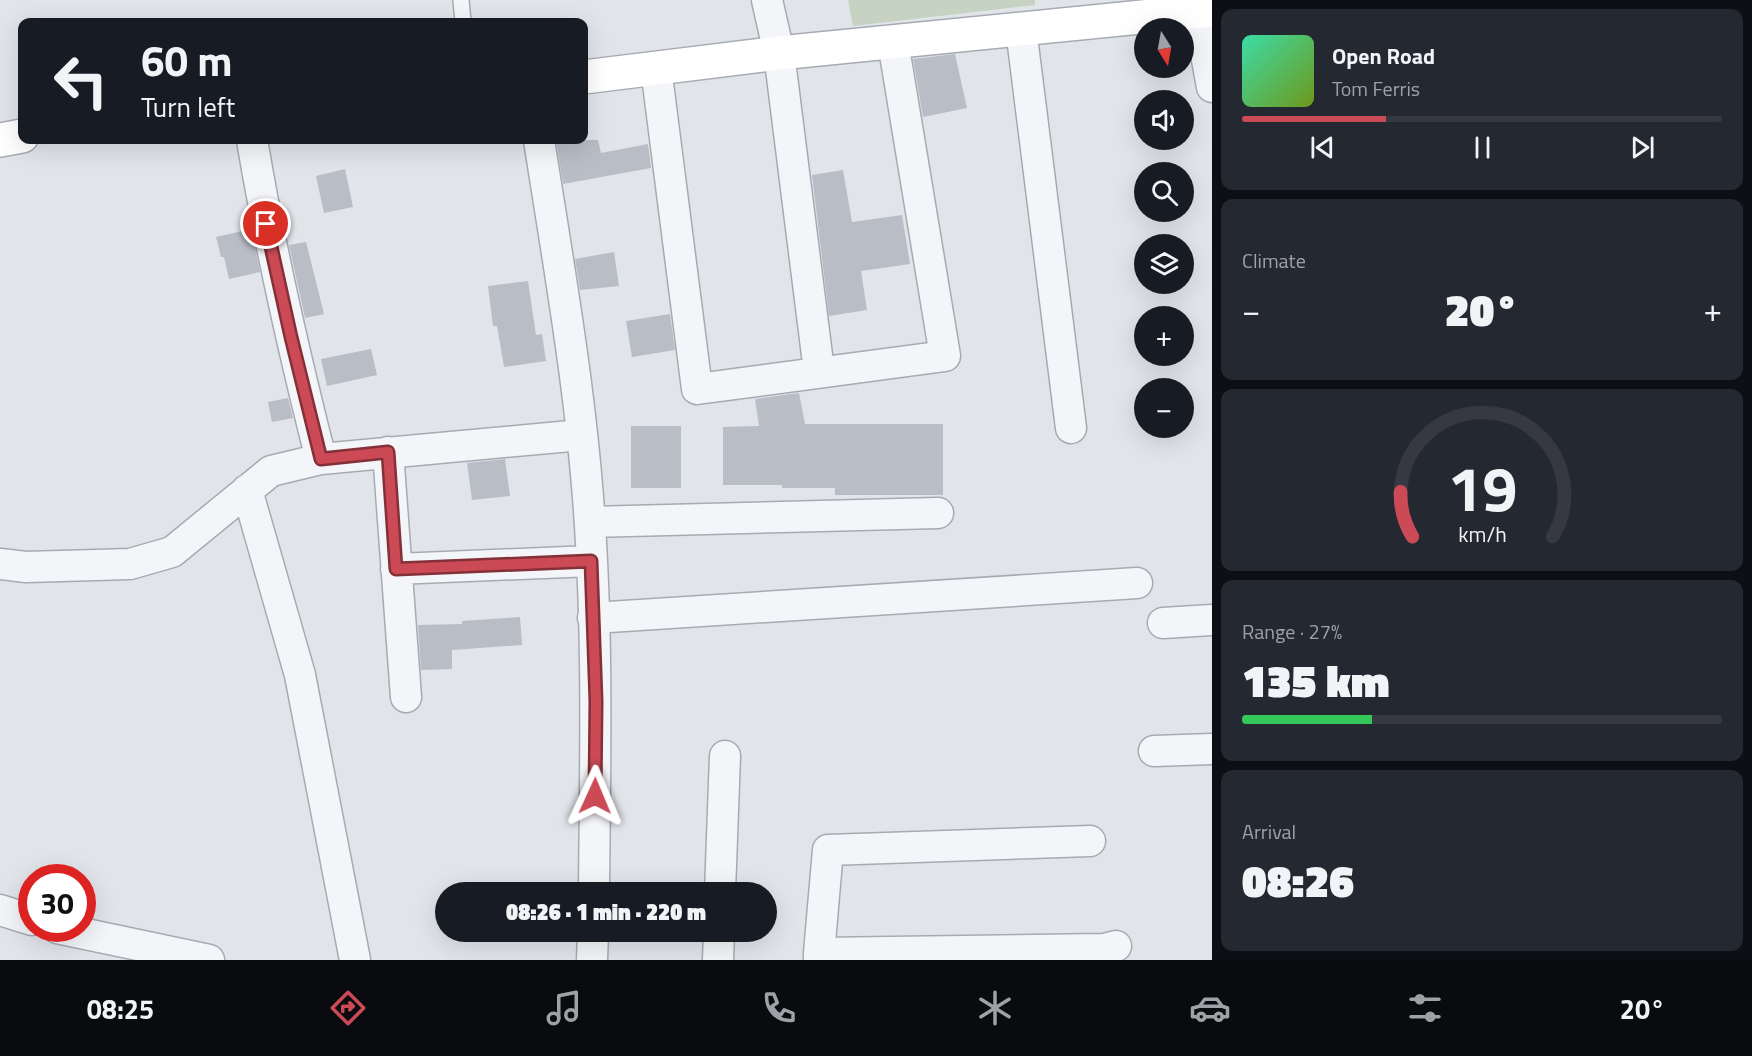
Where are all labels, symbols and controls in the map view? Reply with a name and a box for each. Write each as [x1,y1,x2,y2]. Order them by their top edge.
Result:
north arrow [1134,18,1194,78]
map controls [1134,18,1194,438]
text: 60 m [141,28,233,92]
text: Open Road [1332,39,1435,73]
icon: left [42,42,120,120]
text: Tom Ferris [1332,73,1420,104]
text: Turn left [141,86,235,127]
button: sound [1134,90,1194,150]
icon: previous [1306,131,1339,164]
icon: pause [1466,131,1499,164]
icon: next [1626,131,1659,164]
button: search [1134,162,1194,222]
pin [240,198,291,249]
icon: arrive [249,207,282,240]
button: layers [1134,234,1194,294]
text: Climate [1242,245,1306,276]
text: 20° [1445,275,1519,343]
text: − [1242,285,1260,335]
text: + [1704,285,1722,335]
button: + [1134,306,1194,366]
button: − [1134,378,1194,438]
text: 19 [1447,440,1517,535]
text: km/h [1458,518,1506,550]
text: Range · 27% [1242,616,1342,647]
text: 135 km [1242,646,1390,714]
position arrow [563,764,627,828]
text: Arrival [1242,816,1296,847]
text: 08:26 [1242,846,1354,914]
speed limit sign: 30 [18,864,96,942]
text: 08:26 · 1 min · 220 m [506,895,706,929]
icon: directions [327,987,369,1029]
icon: music [543,987,585,1029]
icon: phone [758,987,800,1029]
icon: climate [974,987,1016,1029]
icon: car [1189,987,1231,1029]
icon: filters [1404,987,1446,1029]
text: 08:25 [87,988,154,1029]
text: 20° [1620,988,1665,1029]

